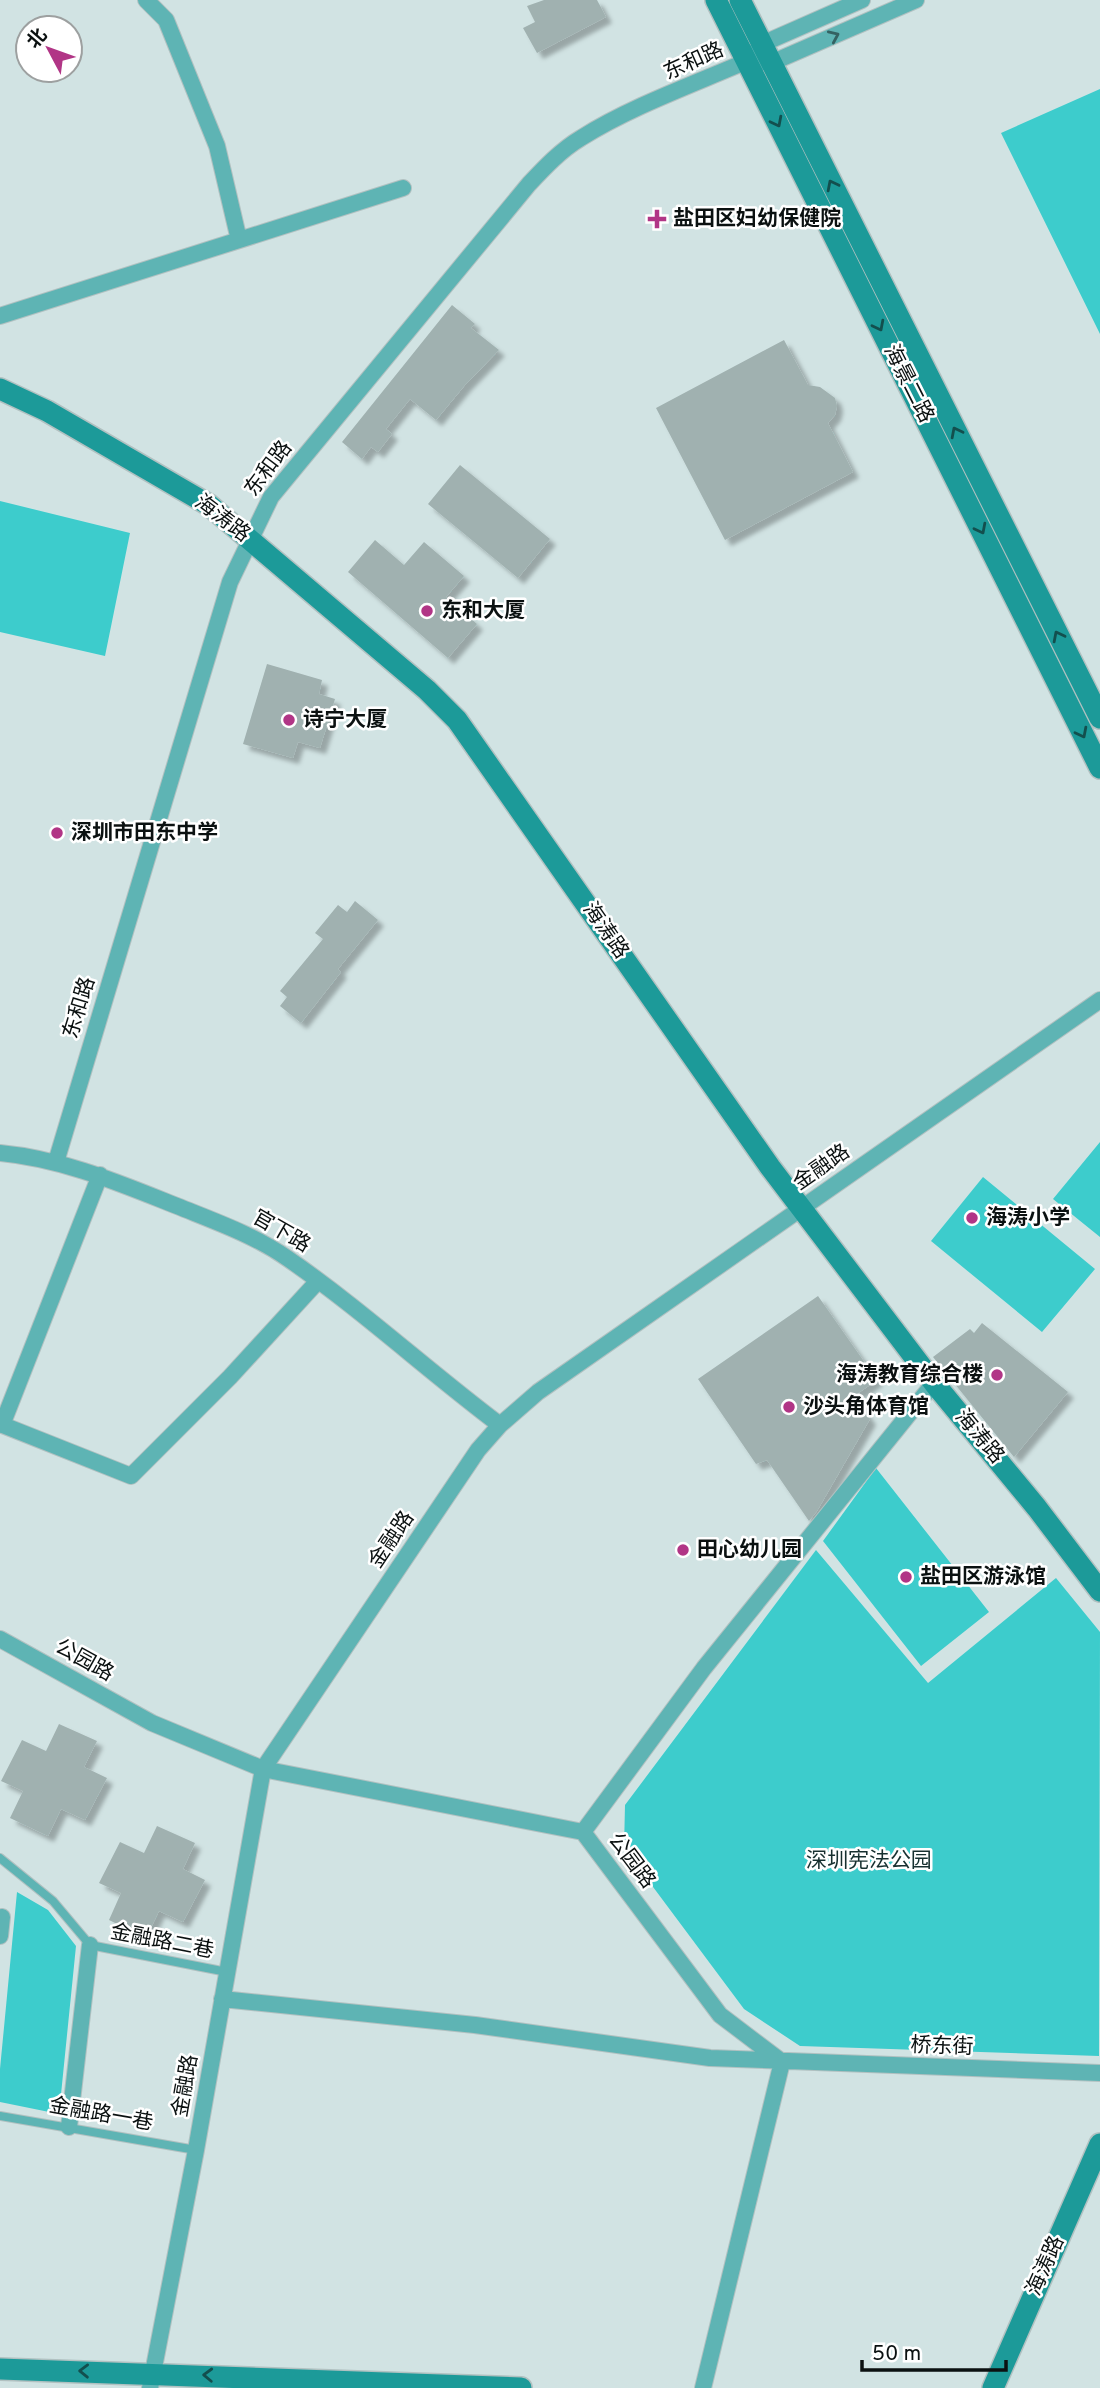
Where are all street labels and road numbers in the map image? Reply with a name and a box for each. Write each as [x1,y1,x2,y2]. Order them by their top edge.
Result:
street label: 东和路 [660,37,728,87]
street label: 海景二路 [877,340,939,428]
street label: 东和路 [239,436,299,502]
street label: 海涛路 [189,489,255,549]
street label: 海涛路 [576,897,634,965]
street label: 东和路 [58,974,102,1042]
street label: 金融路 [788,1139,856,1197]
street label: 官下路 [247,1205,315,1259]
street label: 海涛路 [948,1404,1010,1470]
street label: 金融路 [363,1506,421,1574]
street label: 公园路 [50,1634,118,1688]
street label: 公园路 [601,1828,661,1894]
street label: 金融路二巷 [108,1919,216,1965]
street label: 桥东街 [910,2032,974,2062]
street label: 金融路 [167,2053,205,2119]
street label: 金融路一巷 [47,2093,155,2137]
street label: 海涛路 [1021,2232,1071,2300]

